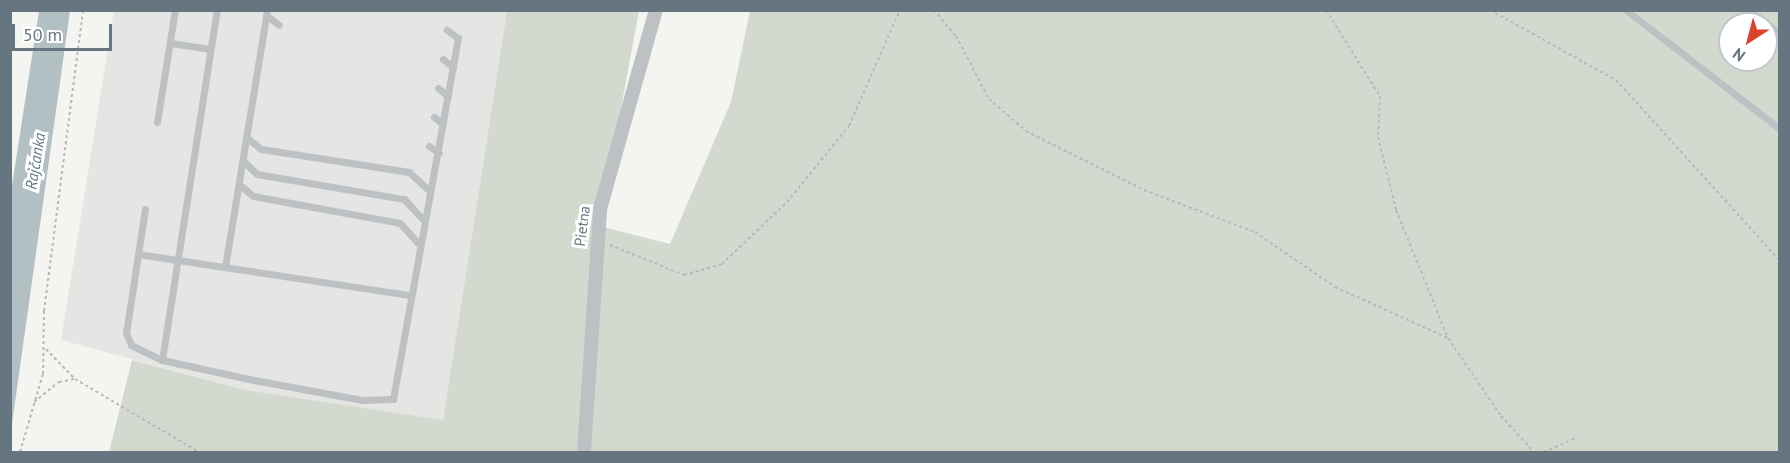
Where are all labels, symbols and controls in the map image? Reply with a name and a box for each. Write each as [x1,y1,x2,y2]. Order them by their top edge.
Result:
scale bar [15,12,116,50]
north arrow [1718,12,1778,72]
text: 50 m [23,23,62,46]
text: N [1728,44,1749,66]
water label: Rajčanka [21,131,49,191]
street label: Pietna [570,205,594,247]

